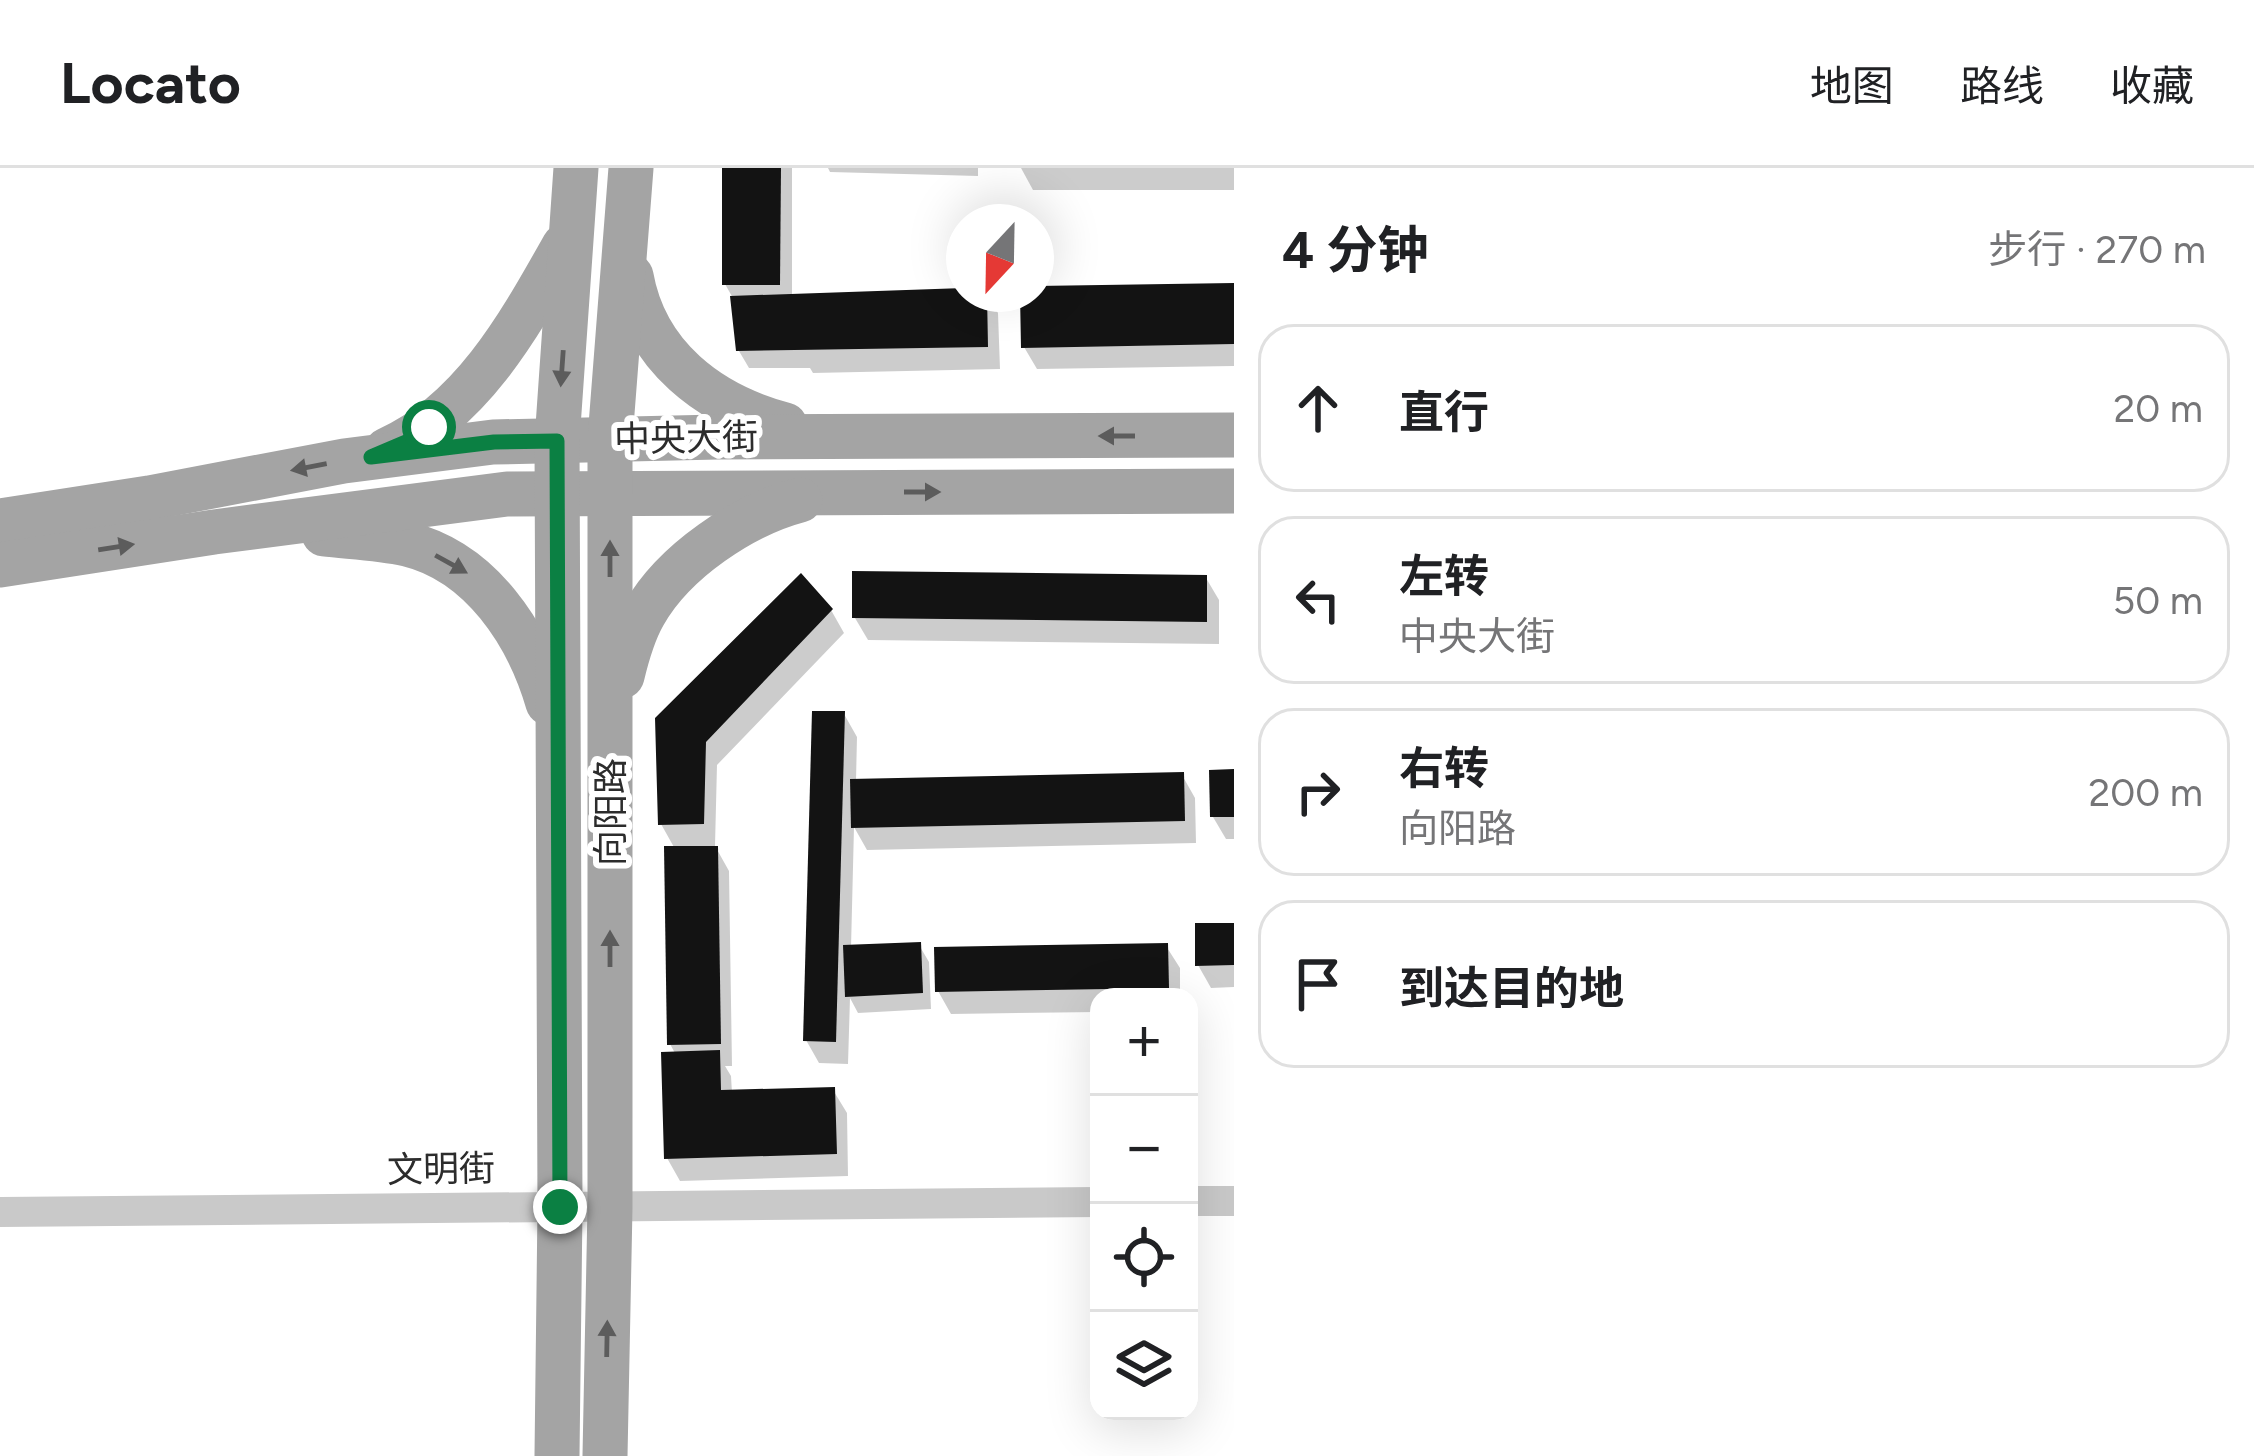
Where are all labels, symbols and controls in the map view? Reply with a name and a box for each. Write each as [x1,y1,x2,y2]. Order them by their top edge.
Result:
text: Locato [60,49,241,117]
text: 地图 [1810,61,1894,112]
text: 路线 [1960,61,2044,112]
text: 收藏 [2110,61,2194,112]
north arrow [946,204,1054,312]
text: 4 分钟 [1282,220,1428,281]
text: 步行 · 270 m [1988,226,2206,273]
one-way arrow [552,350,571,388]
icon: ahead [1285,375,1351,441]
text: 直行 [1399,385,1489,439]
text: 20 m [2113,385,2203,432]
route start [402,400,456,454]
street label: 中央大街 [614,415,758,461]
one-way arrow [1097,426,1135,446]
one-way arrow [289,459,327,477]
one-way arrow [904,482,942,502]
one-way arrow [97,537,135,556]
one-way arrow [600,539,620,577]
text: 左转 [1399,549,1489,603]
one-way arrow [434,553,467,574]
icon: left [1285,567,1351,633]
text: 50 m [2113,577,2203,624]
text: 中央大街 [1399,613,1555,660]
text: 右转 [1399,741,1489,795]
street label: 向阳路 [589,758,632,866]
icon: right [1285,759,1351,825]
text: 200 m [2088,769,2203,816]
text: 向阳路 [1399,805,1516,852]
one-way arrow [600,929,620,967]
icon: arrive [1285,951,1351,1017]
text: 到达目的地 [1399,961,1624,1015]
map controls [1090,988,1198,1420]
button: + [1090,988,1198,1096]
button: − [1090,1096,1198,1204]
street label: 文明街 [387,1147,495,1191]
route end [533,1180,587,1234]
button: locate [1090,1204,1198,1312]
button: layers [1090,1312,1198,1420]
one-way arrow [598,1319,617,1357]

